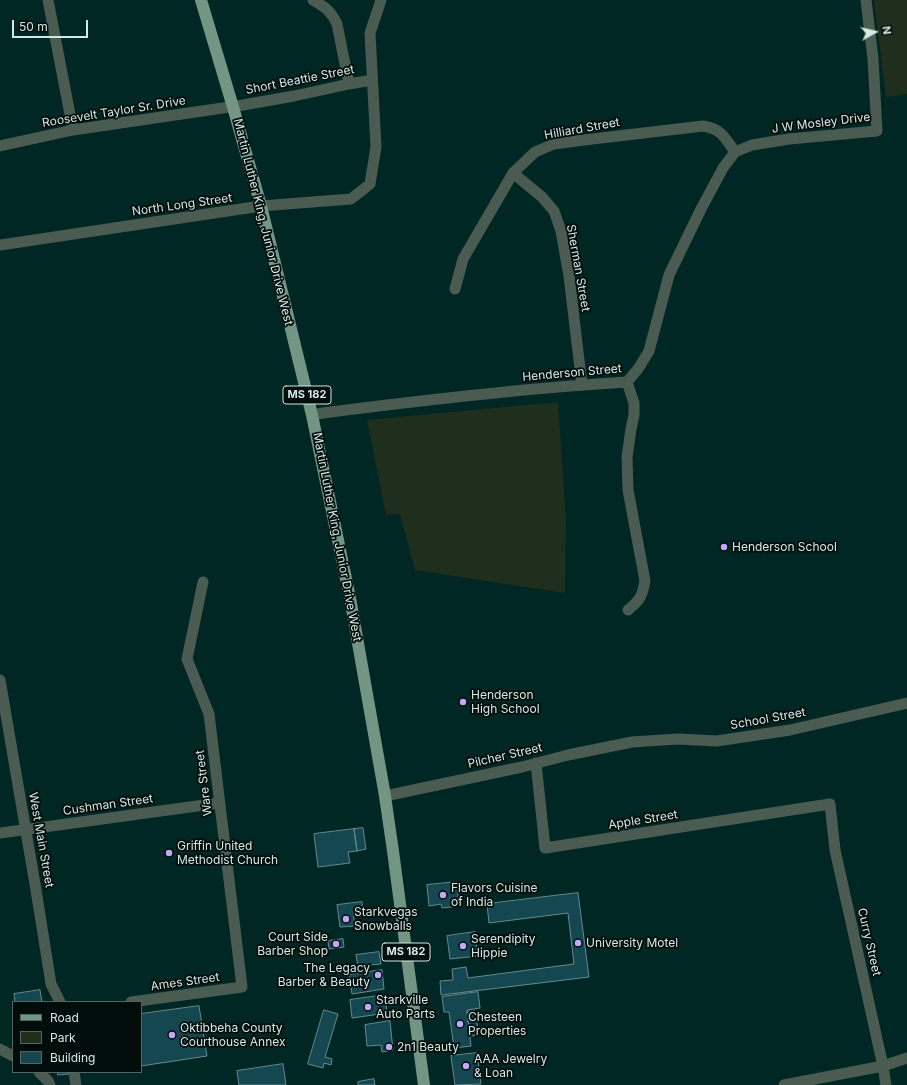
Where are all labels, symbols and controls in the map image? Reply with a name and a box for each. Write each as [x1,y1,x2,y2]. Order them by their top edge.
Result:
scale bar [14,12,90,38]
north arrow [855,12,895,52]
text: 50 m [19,19,48,34]
text: N [879,25,894,35]
street label: Short Beattie Street [244,62,356,98]
street label: Roosevelt Taylor Sr. Drive [41,94,187,130]
street label: J W Mosley Drive [771,110,871,136]
street label: Hilliard Street [543,115,621,143]
street label: Martin Luther King, Junior Drive West [230,117,296,327]
street label: North Long Street [131,191,233,219]
street label: Sherman Street [563,223,593,313]
street label: Henderson Street [522,361,622,385]
road number: MS 182 [283,386,331,404]
street label: Martin Luther King, Junior Drive West [310,431,364,643]
place label: Henderson School [732,540,837,554]
marker: Henderson School [719,542,729,552]
place label: Henderson High School [471,688,540,716]
marker: Henderson High School [458,697,468,707]
street label: School Street [729,705,807,733]
street label: Pilcher Street [466,740,544,772]
street label: Ware Street [193,749,215,817]
street label: West Main Street [26,791,56,889]
street label: Cushman Street [62,792,154,818]
street label: Apple Street [607,807,679,833]
place label: Griffin United Methodist Church [177,839,278,867]
marker: Griffin United Methodist Church [164,848,174,858]
place label: Flavors Cuisine of India [451,881,538,909]
marker: Flavors Cuisine of India [438,890,448,900]
place label: Starkvegas Snowballs [354,905,418,933]
street label: Curry Street [854,907,884,977]
marker: Starkvegas Snowballs [341,914,351,924]
place label: Court Side Barber Shop [257,930,328,958]
place label: Serendipity Hippie [471,932,536,960]
place label: University Motel [586,936,678,950]
marker: University Motel [573,938,583,948]
marker: Court Side Barber Shop [331,939,341,949]
marker: Serendipity Hippie [458,941,468,951]
road number: MS 182 [382,943,430,961]
place label: The Legacy Barber & Beauty [278,961,370,989]
street label: Ames Street [150,970,220,994]
marker: The Legacy Barber & Beauty [373,970,383,980]
place label: Starkville Auto Parts [376,993,435,1021]
legend [12,1001,142,1073]
marker: Starkville Auto Parts [363,1002,373,1012]
text: Road [50,1010,79,1025]
place label: Chesteen Properties [468,1010,526,1038]
marker: Chesteen Properties [455,1019,465,1029]
place label: Oktibbeha County Courthouse Annex [180,1021,286,1049]
text: Park [50,1030,76,1045]
marker: Oktibbeha County Courthouse Annex [167,1030,177,1040]
place label: 2n1 Beauty [397,1040,459,1054]
marker: 2n1 Beauty [384,1042,394,1052]
text: Building [50,1050,95,1065]
place label: AAA Jewelry & Loan [474,1052,547,1080]
marker: AAA Jewelry & Loan [461,1061,471,1071]

